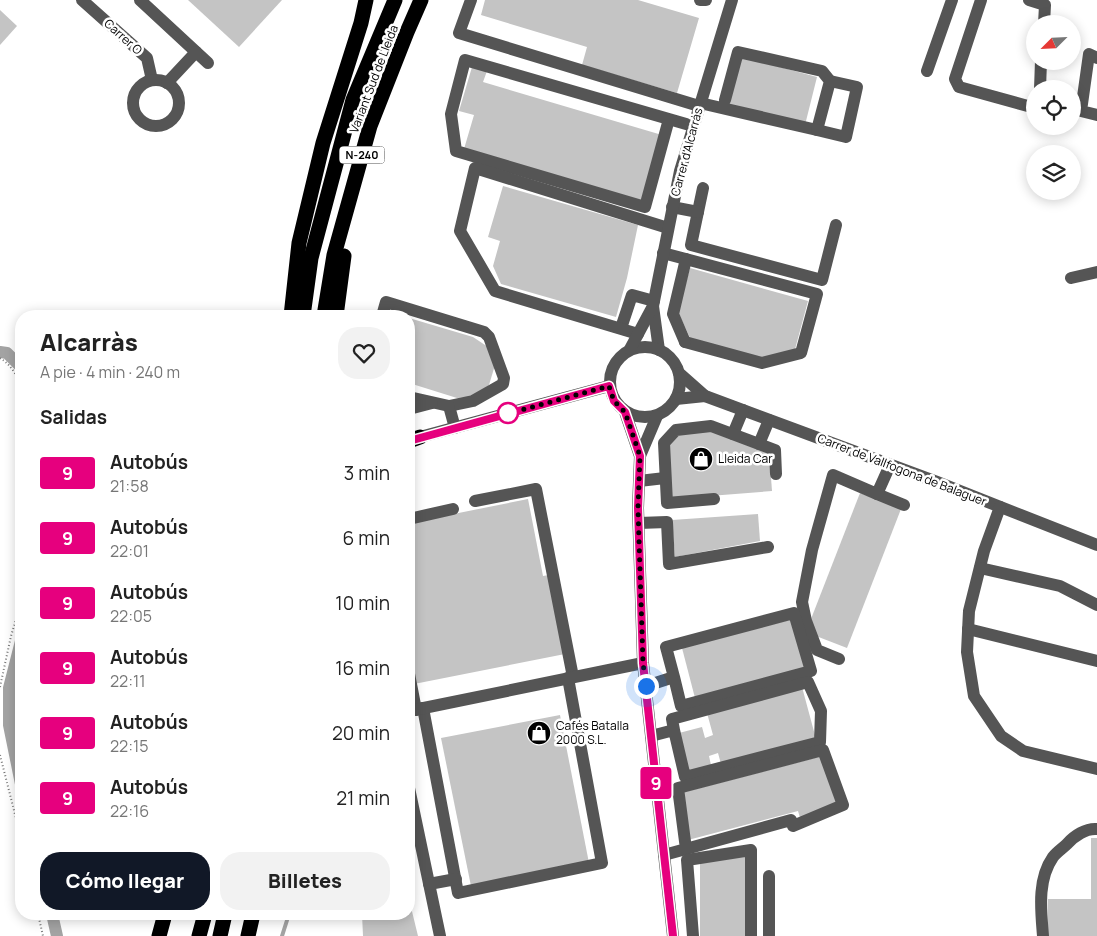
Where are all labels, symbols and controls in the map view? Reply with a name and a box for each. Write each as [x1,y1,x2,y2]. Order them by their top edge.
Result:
street label: Carrer O [100,15,146,59]
north arrow [1026,15,1081,70]
map controls [1026,15,1081,200]
street label: Variant Sud de Lleida [345,22,402,135]
button: locate [1026,80,1081,135]
street label: Carrer d'Alcarràs [667,106,706,198]
button: layers [1026,145,1081,200]
road number: N-240 [340,146,384,164]
text: Alcarràs [40,325,138,358]
button: heart [338,327,390,379]
text: A pie · 4 min · 240 m [40,361,180,383]
unlabelled marker [497,402,519,424]
text: Salidas [40,404,107,430]
street label: Carrer de Vallfogona de Balaguer [815,429,990,510]
shop icon: Lleida Car [688,446,714,472]
text: Autobús [110,449,188,475]
place label: Lleida Car [718,450,773,467]
text: 3 min [344,460,390,486]
text: 9 [62,461,73,485]
text: 21:58 [110,475,149,497]
text: Autobús [110,514,188,540]
text: 6 min [343,525,390,551]
text: 9 [62,526,73,550]
text: 22:01 [110,540,149,562]
text: Autobús [110,579,188,605]
text: 10 min [335,590,390,616]
text: 9 [62,591,73,615]
text: 22:05 [110,605,152,627]
text: Autobús [110,644,188,670]
text: 16 min [335,655,390,681]
text: 9 [62,656,73,680]
text: 22:11 [110,670,146,692]
your location [634,674,659,699]
text: Autobús [110,709,188,735]
place label: Cafés Batalla 2000 S.L. [556,717,629,748]
text: 20 min [332,720,390,746]
shop icon: Cafés Batalla 2000 S.L. [526,720,552,746]
text: 9 [62,721,73,745]
text: 22:15 [110,735,149,757]
line badge: 9 [640,767,672,799]
text: 9 [650,771,662,795]
text: Autobús [110,774,188,800]
text: 21 min [336,785,390,811]
text: 9 [62,786,73,810]
text: 22:16 [110,800,149,822]
button: Cómo llegar [40,852,210,910]
button: Billetes [220,852,390,910]

